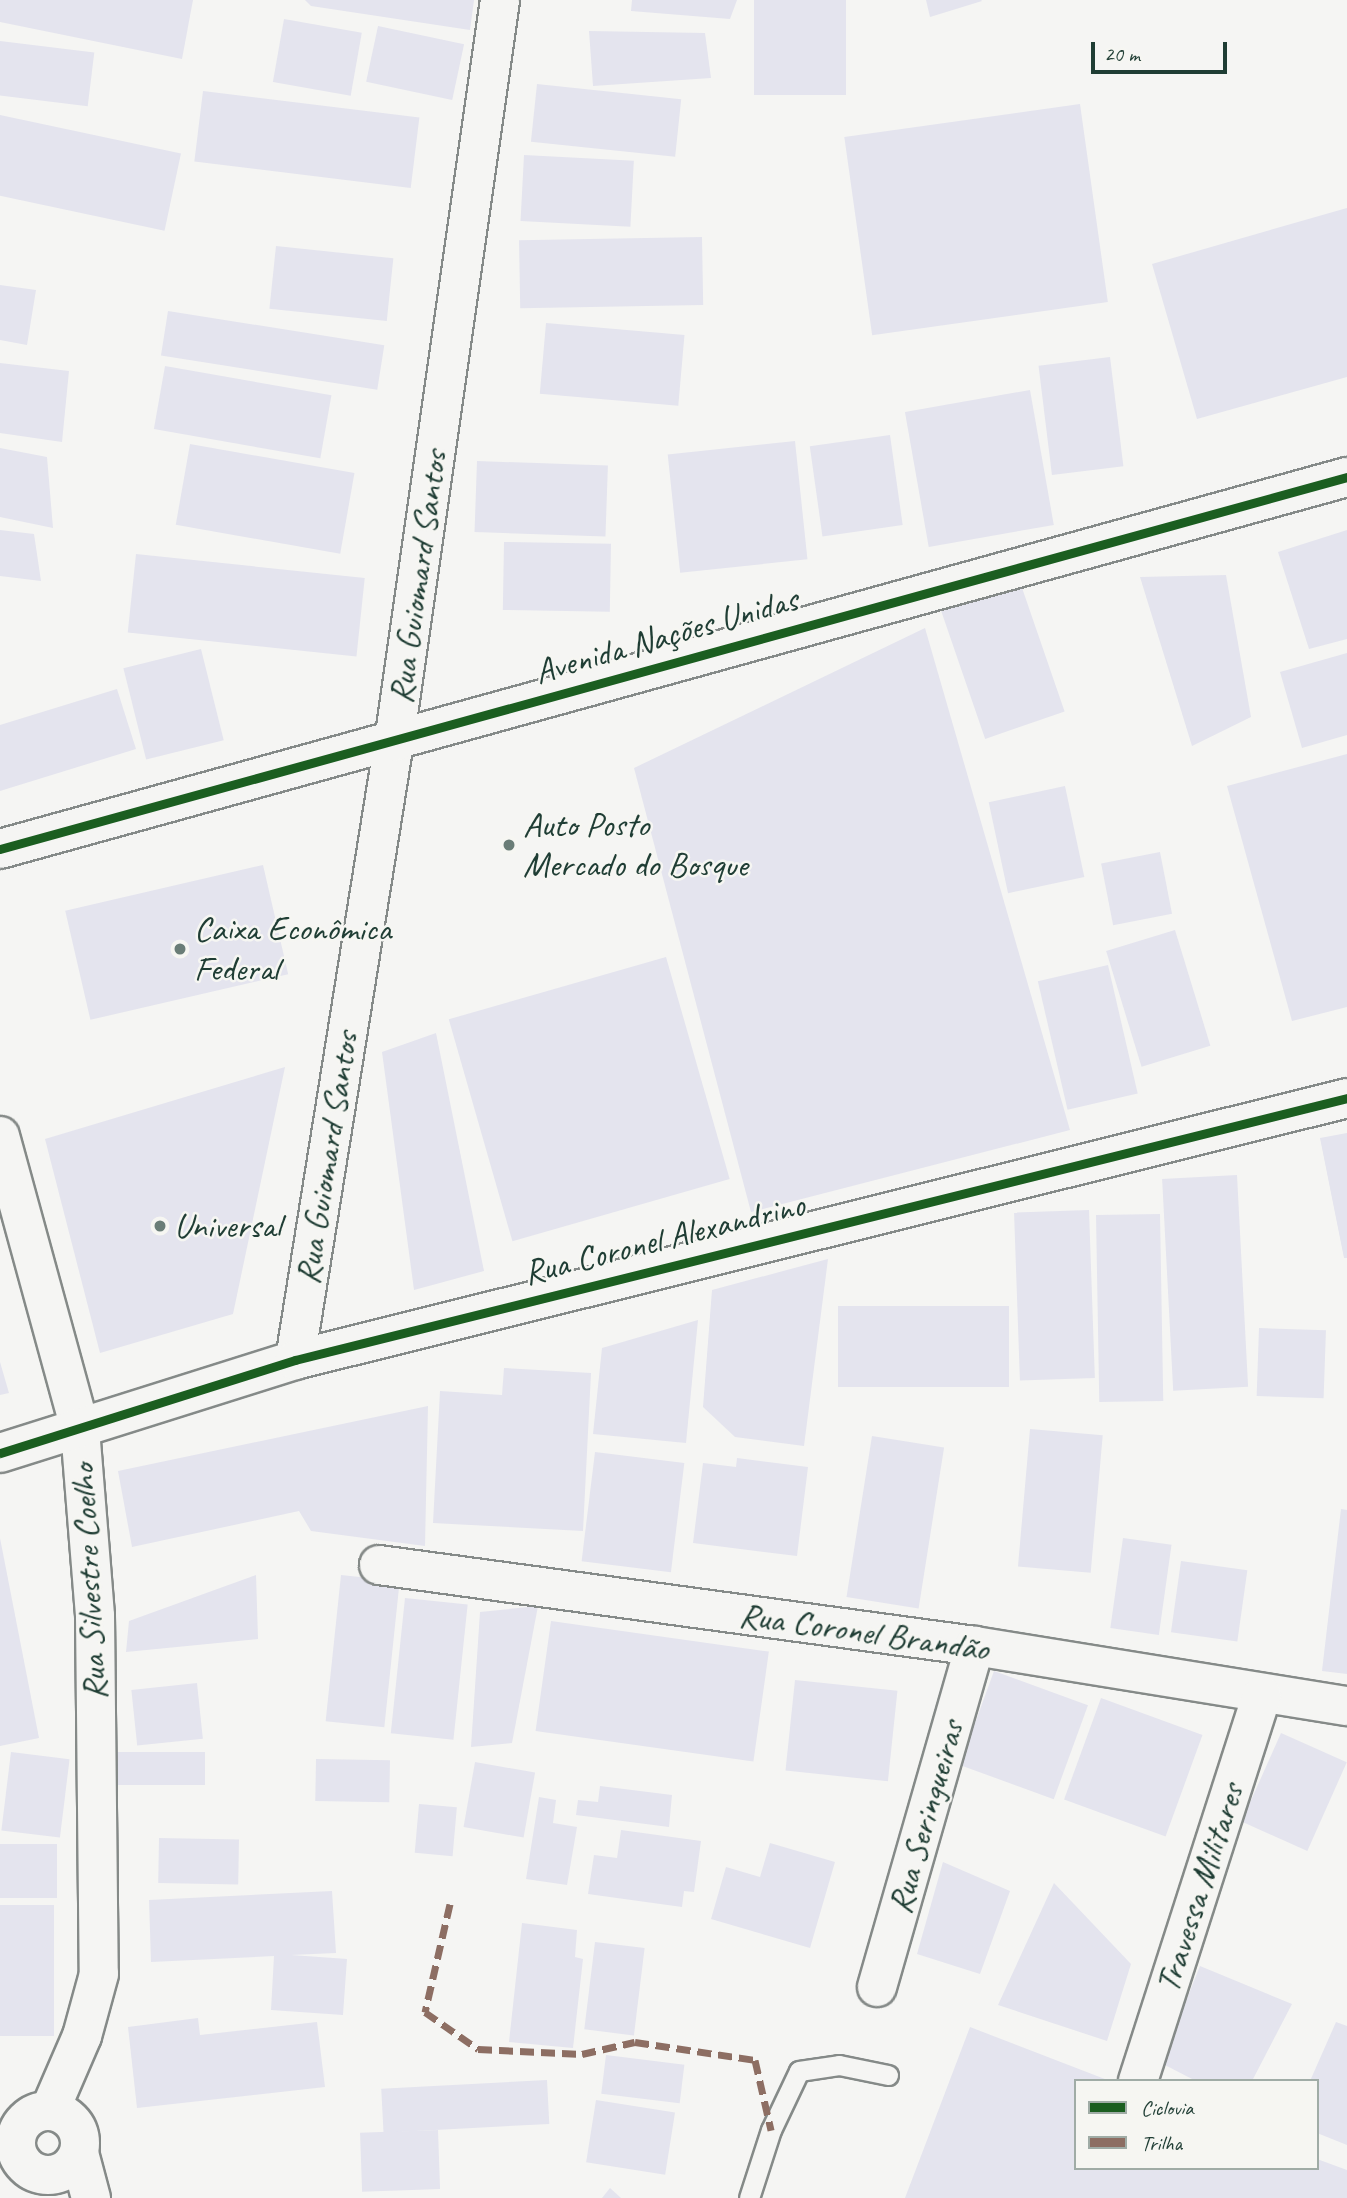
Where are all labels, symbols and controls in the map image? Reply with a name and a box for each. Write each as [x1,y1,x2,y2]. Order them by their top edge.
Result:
scale bar [1095,28,1232,72]
text: 20 m [1104,41,1140,67]
street label: Rua Guiomard Santos [379,448,457,706]
street label: Avenida Nações Unidas [530,578,802,694]
place label: Auto Posto Mercado do Bosque [523,804,748,886]
marker: Auto Posto Mercado do Bosque [501,837,517,853]
place label: Caixa Econômica Federal [194,908,391,990]
marker: Caixa Econômica Federal [172,941,188,957]
street label: Rua Guiomard Santos [286,1029,368,1287]
street label: Rua Coronel Alexandrino [520,1184,808,1294]
place label: Universal [174,1205,281,1247]
marker: Universal [152,1218,168,1234]
street label: Rua Silvestre Coelho [62,1463,116,1701]
street label: Rua Coronel Brandão [736,1594,992,1670]
street label: Rua Seringueiras [879,1716,973,1918]
street label: Travessa Militares [1146,1778,1254,1998]
legend [1074,2079,1319,2170]
text: Ciclovia [1141,2095,1193,2121]
text: Trilha [1141,2130,1182,2156]

